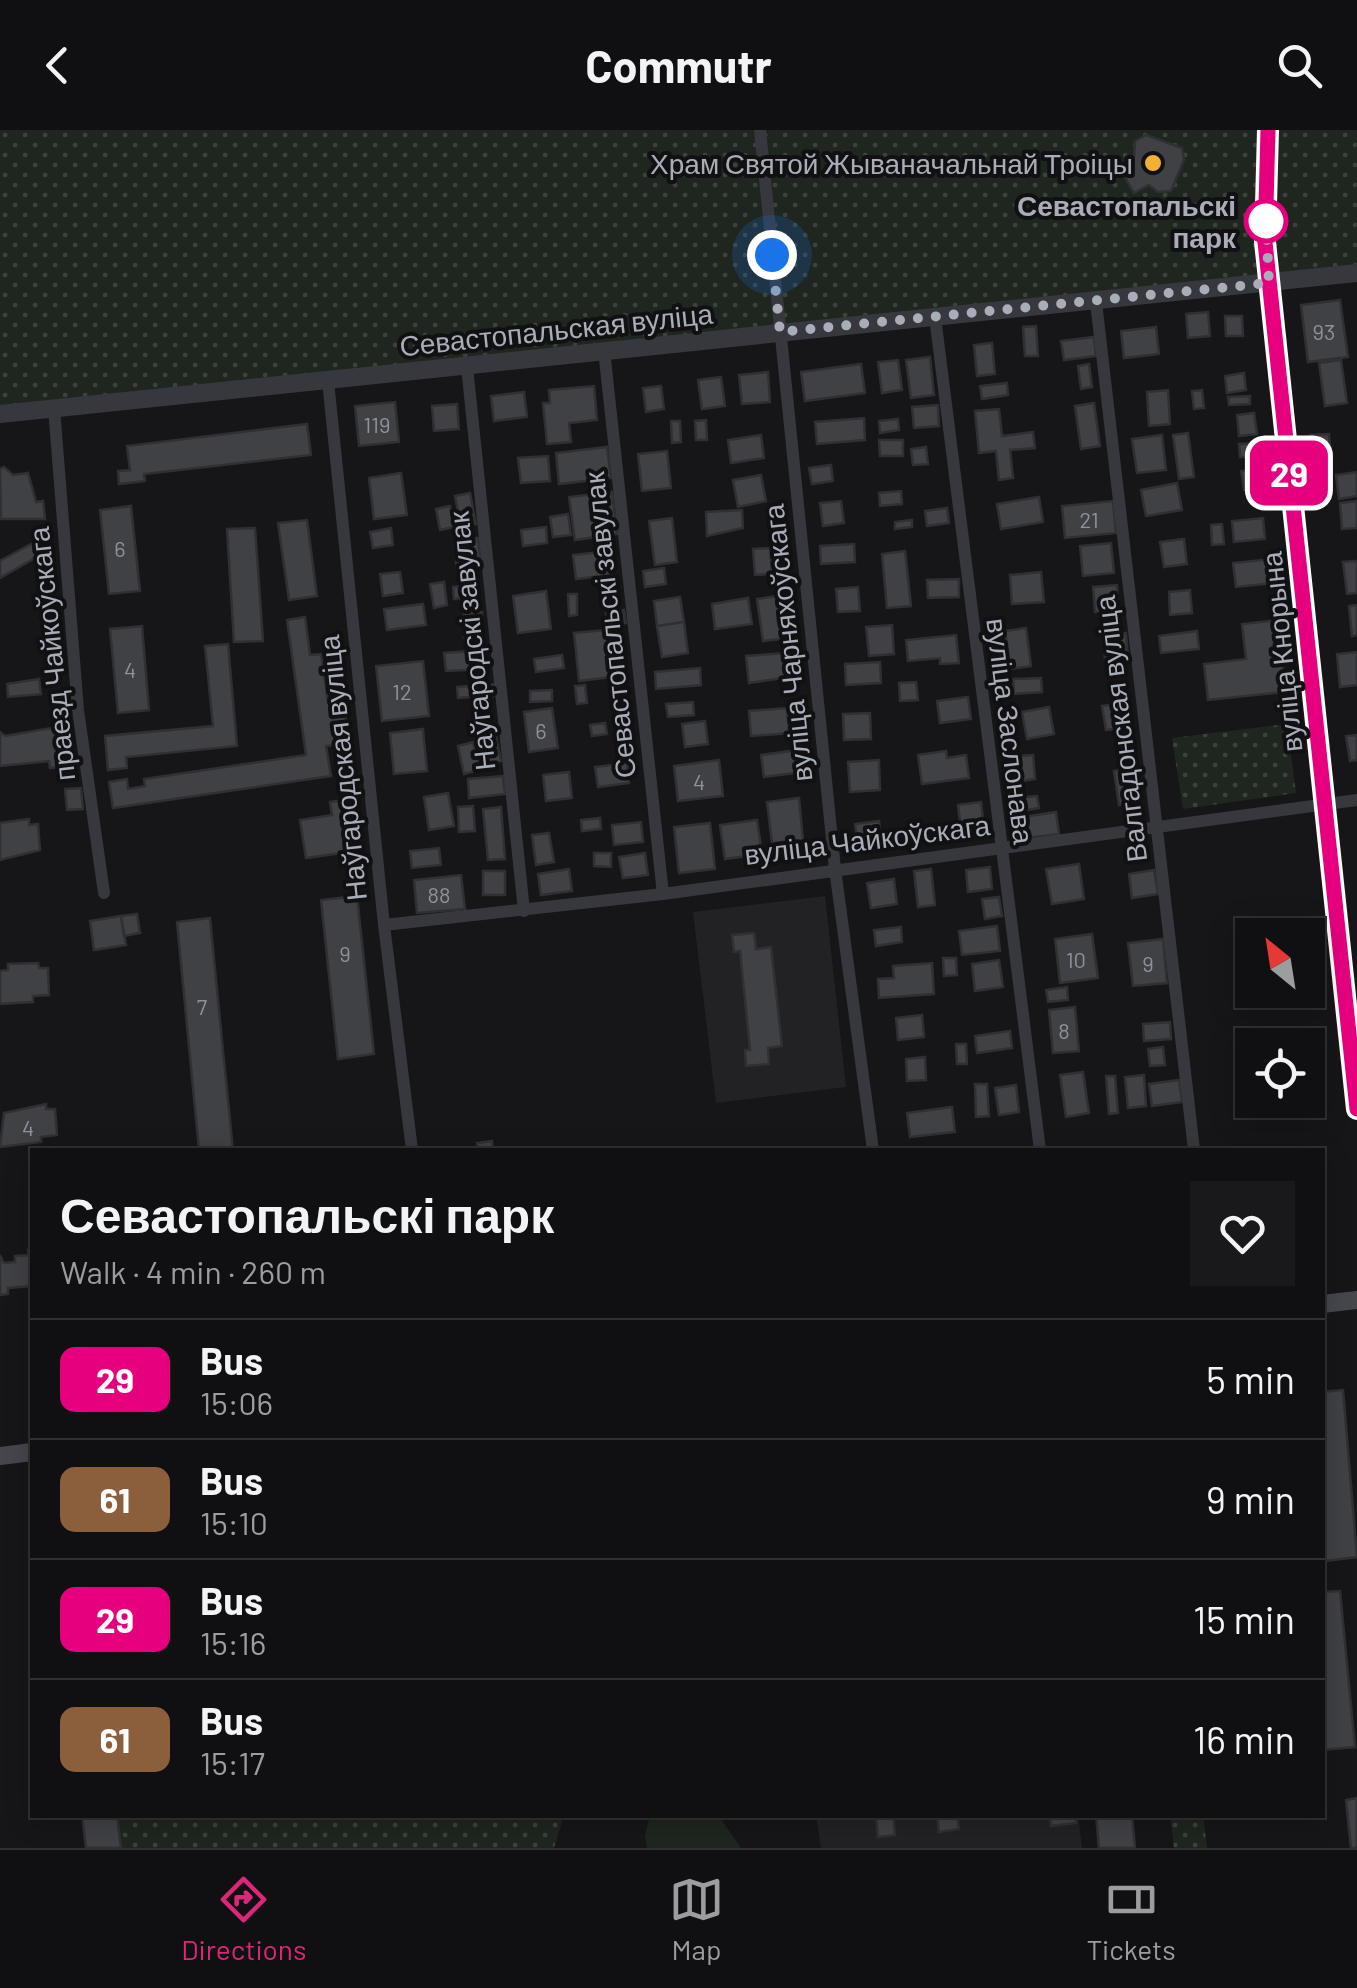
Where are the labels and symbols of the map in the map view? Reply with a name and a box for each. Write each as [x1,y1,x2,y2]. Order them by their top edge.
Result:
place label: Храм Святой Жываначальнай Троіцы [650,146,1133,180]
marker: Храм Святой Жываначальнай Троіцы [1142,152,1164,174]
place label: Севастопальскі парк [1017,188,1237,254]
marker: Севастопальскі парк [1245,200,1287,242]
your location [747,230,797,280]
street label: Севастопальская вуліца [398,296,715,362]
house number: 93 [1313,318,1335,344]
house number: 119 [364,411,390,437]
line badge: 29 [1244,440,1334,506]
street label: Севастопальскі завулак [576,469,642,780]
street label: вуліца Чарняхоўскага [755,502,818,783]
house number: 21 [1079,506,1099,532]
street label: Наўгародскі завулак [440,509,502,772]
street label: праезд Чайкоўскага [21,525,81,783]
house number: 6 [114,535,126,561]
street label: вуліца Кнорына [1254,550,1308,754]
street label: Валгадонская вуліца [1087,593,1153,864]
street label: вуліца Заслонава [980,616,1042,846]
street label: Наўгародская вуліца [311,633,373,902]
house number: 4 [124,656,136,682]
house number: 12 [392,678,412,704]
house number: 6 [535,717,547,743]
house number: 4 [693,768,705,794]
street label: вуліца Чайкоўскага [742,807,992,871]
house number: 88 [428,881,450,907]
north arrow [1235,918,1325,1008]
house number: 9 [339,940,351,966]
house number: 10 [1066,946,1086,972]
house number: 9 [1142,950,1154,976]
house number: 7 [197,993,207,1019]
house number: 8 [1058,1017,1070,1043]
house number: 4 [22,1114,34,1140]

